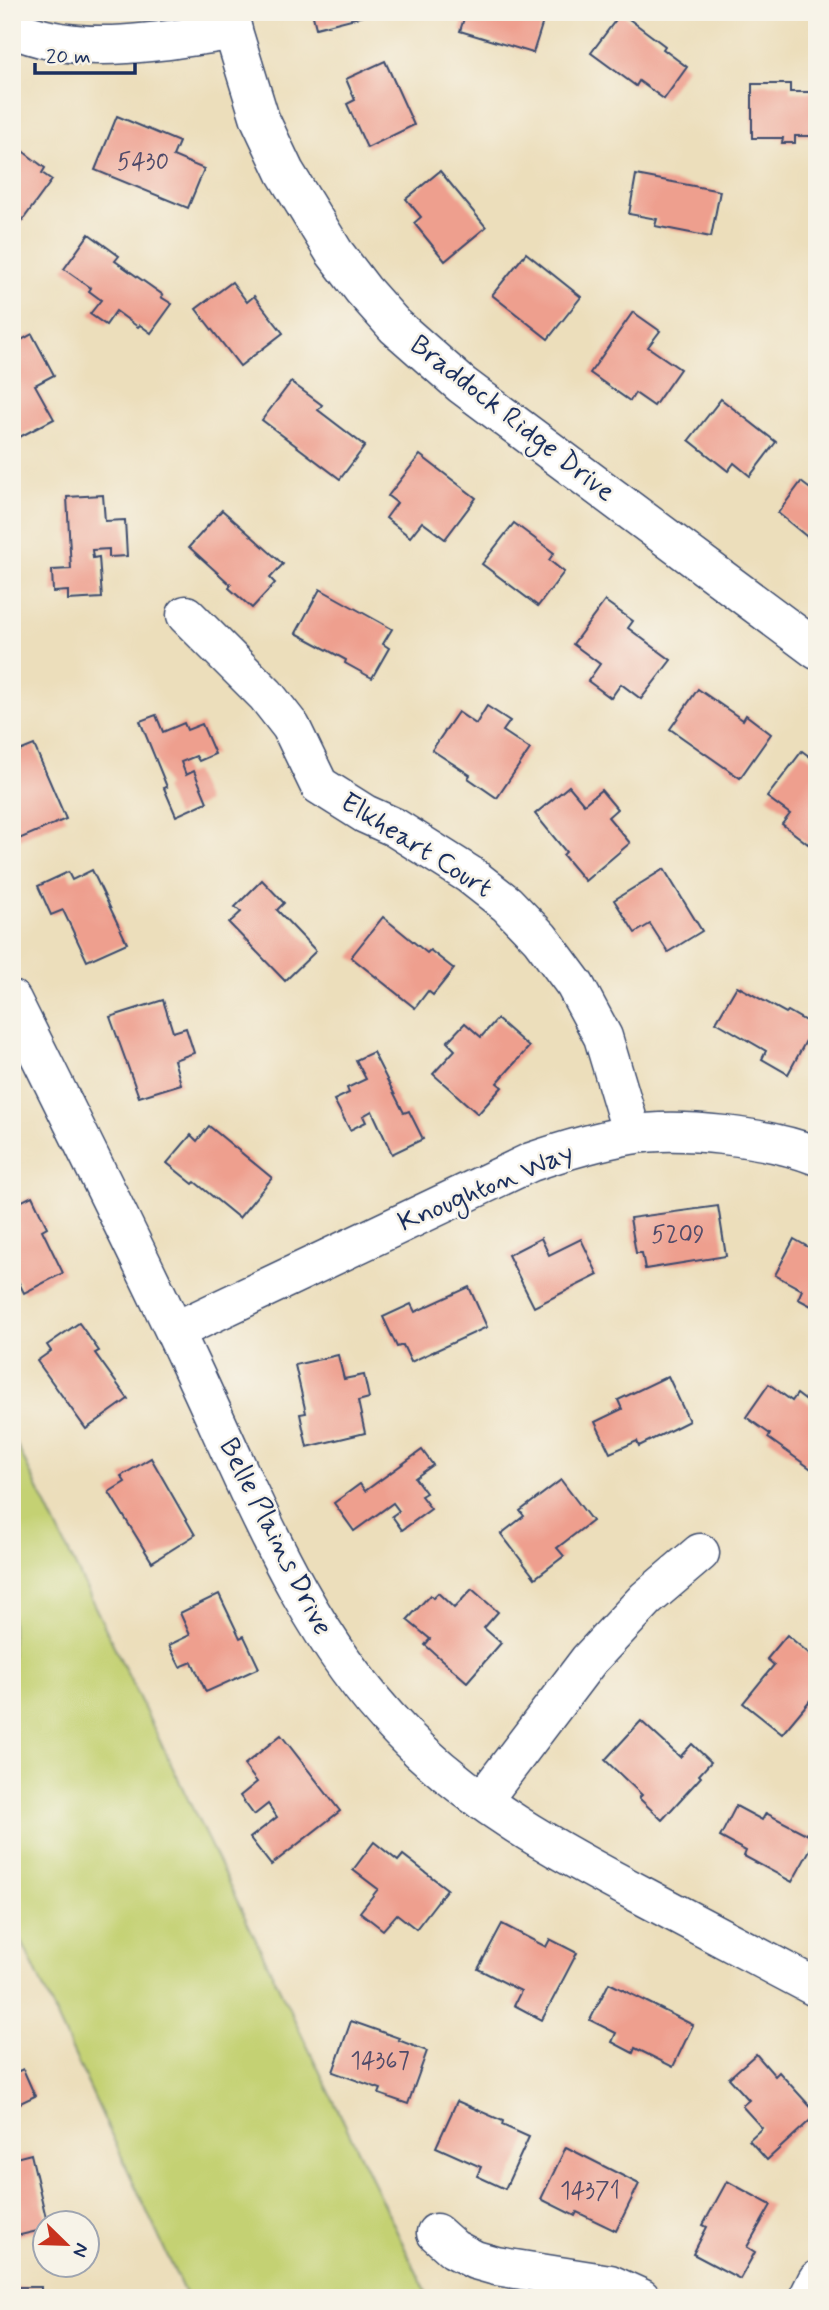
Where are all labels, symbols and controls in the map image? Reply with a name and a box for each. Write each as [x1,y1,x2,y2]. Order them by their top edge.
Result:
scale bar [35,32,135,76]
text: 20 m [46,43,91,71]
house number: 5430 [117,147,169,178]
street label: Braddock Ridge Drive [400,327,622,512]
street label: Elkheart Court [333,785,499,907]
street label: Knoughton Way [393,1134,580,1243]
house number: 5209 [651,1220,705,1251]
street label: Belle Plains Drive [209,1432,341,1642]
house number: 14367 [350,2046,410,2077]
house number: 14371 [560,2176,620,2207]
north arrow [32,2208,102,2278]
text: N [66,2239,94,2261]

